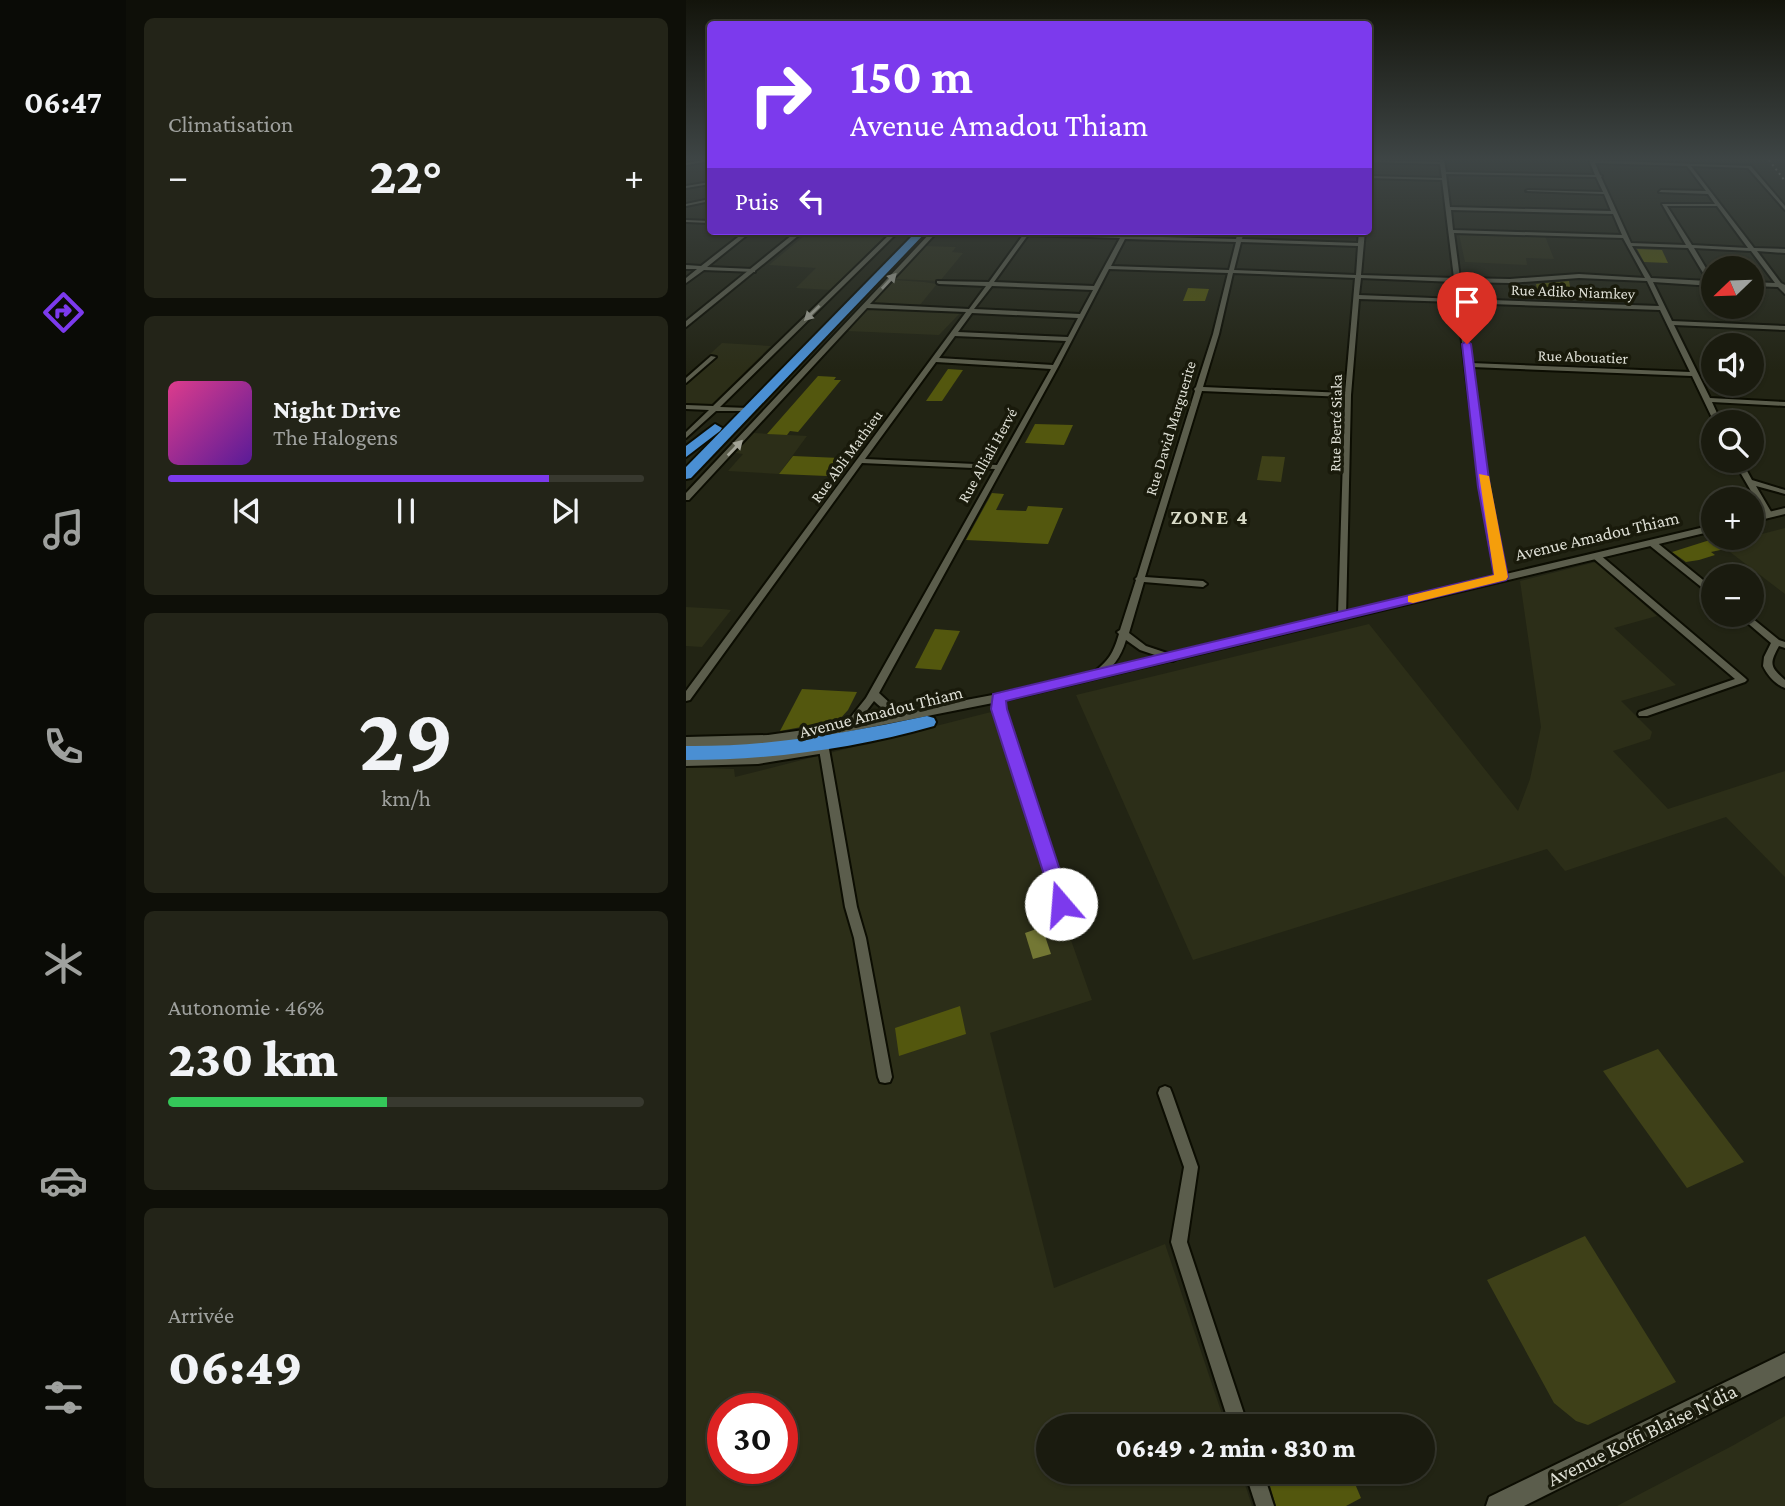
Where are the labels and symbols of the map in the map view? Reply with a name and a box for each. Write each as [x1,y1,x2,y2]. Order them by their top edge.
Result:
north arrow [1701,256,1764,318]
one-way arrow [881,272,898,289]
pin [1437,272,1497,344]
street label: Rue Adiko Niamkey [1511,281,1636,303]
one-way arrow [804,304,821,321]
street label: Rue Abouatier [1537,346,1629,367]
street label: Rue David Marguerite [1142,359,1200,498]
street label: Rue Berté Siaka [1326,373,1345,472]
street label: Rue Alliali Hervé [955,405,1020,505]
street label: Rue Abli Mathieu [807,406,886,506]
one-way arrow [727,440,743,457]
district label: ZONE 4 [1170,505,1250,529]
street label: Avenue Amadou Thiam [1513,507,1681,565]
street label: Avenue Amadou Thiam [797,682,965,742]
position arrow [1024,867,1098,941]
street label: Avenue Koffi Blaise N'dia [1543,1379,1741,1491]
speed limit sign: 30 [707,1393,798,1484]

